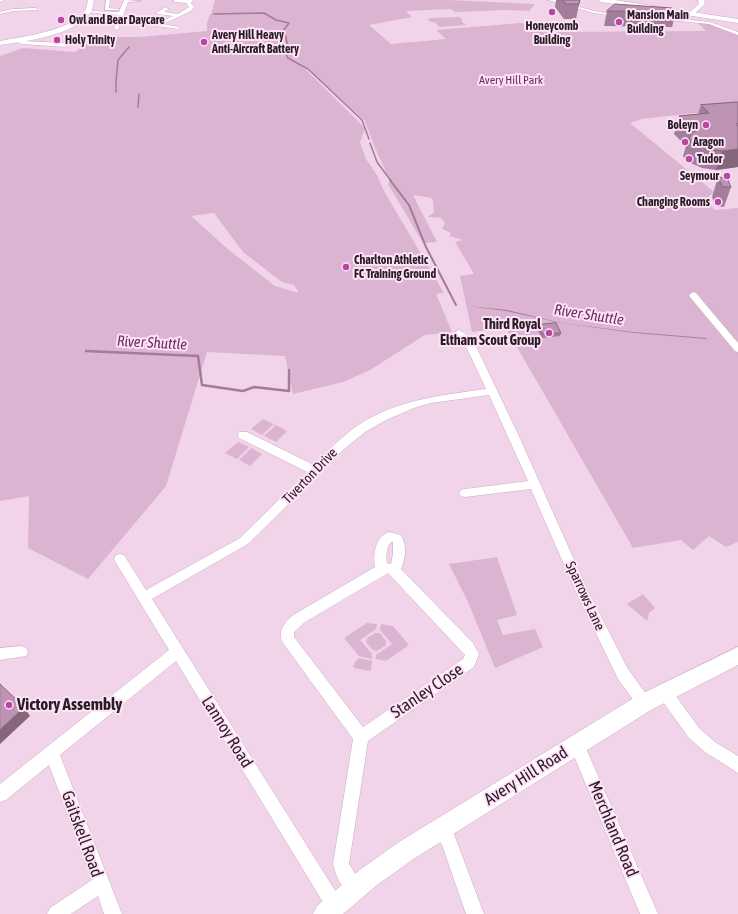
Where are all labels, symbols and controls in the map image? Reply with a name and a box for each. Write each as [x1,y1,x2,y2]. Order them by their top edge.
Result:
marker: Honeycomb Building [547,7,557,17]
place label: Mansion Main Building [627,8,689,36]
place label: Owl and Bear Daycare [69,13,165,27]
marker: Owl and Bear Daycare [56,15,66,25]
marker: Mansion Main Building [614,17,624,27]
place label: Honeycomb Building [526,19,578,47]
place label: Avery Hill Heavy Anti-Aircraft Battery [212,28,299,56]
place label: Holy Trinity [65,33,115,47]
marker: Holy Trinity [52,35,62,45]
marker: Avery Hill Heavy Anti-Aircraft Battery [199,37,209,47]
park label: Avery Hill Park [479,73,543,87]
place label: Boleyn [668,118,698,132]
marker: Boleyn [701,120,711,130]
place label: Aragon [693,135,724,149]
marker: Aragon [680,137,690,147]
place label: Tudor [697,152,722,166]
marker: Tudor [684,154,694,164]
place label: Seymour [680,169,719,183]
marker: Seymour [722,171,732,181]
place label: Changing Rooms [637,195,710,209]
marker: Changing Rooms [713,197,723,207]
place label: Charlton Athletic FC Training Ground [354,253,436,281]
marker: Charlton Athletic FC Training Ground [341,262,351,272]
water label: River Shuttle [553,301,625,329]
place label: Third Royal Eltham Scout Group [440,317,541,350]
marker: Third Royal Eltham Scout Group [544,328,554,338]
water label: River Shuttle [116,332,188,354]
street label: Tiverton Drive [279,444,341,508]
street label: Sparrows Lane [562,559,608,633]
street label: Stanley Close [387,659,467,723]
street label: Lannoy Road [197,692,257,772]
place label: Victory Assembly [17,695,122,715]
marker: Victory Assembly [4,700,14,710]
street label: Avery Hill Road [480,742,572,810]
street label: Merchland Road [584,778,642,880]
street label: Gaitskell Road [57,788,107,880]

